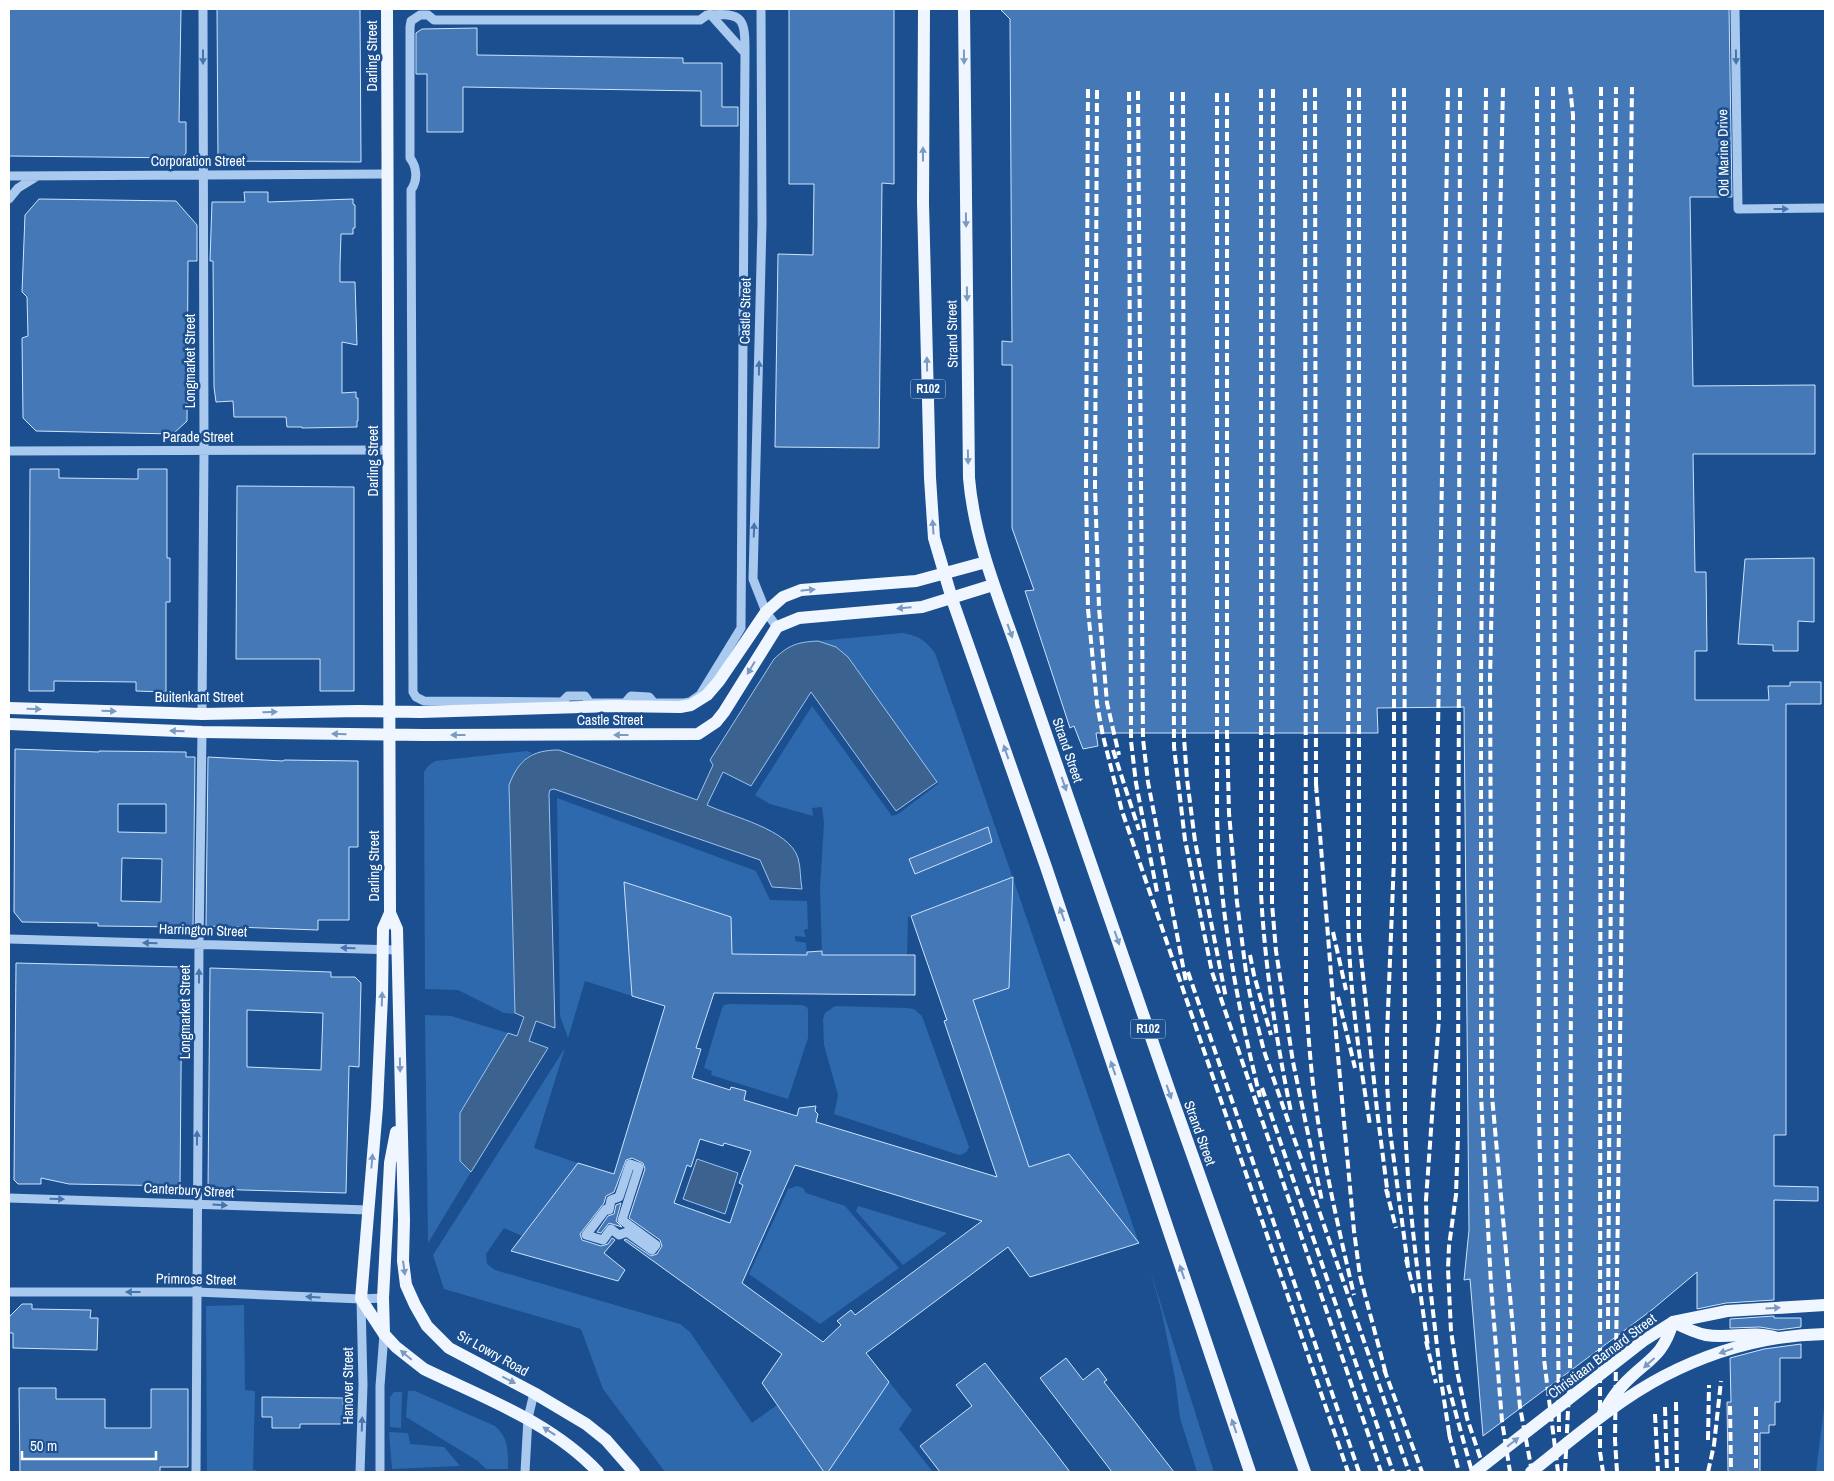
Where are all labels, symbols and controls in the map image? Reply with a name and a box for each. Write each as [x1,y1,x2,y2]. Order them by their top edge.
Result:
street label: Darling Street [363,21,381,91]
one-way arrow [199,50,207,66]
one-way arrow [960,50,968,66]
one-way arrow [1732,50,1740,66]
street label: Old Marine Drive [1713,109,1733,197]
one-way arrow [919,146,927,162]
street label: Corporation Street [151,152,245,170]
one-way arrow [1774,205,1790,213]
one-way arrow [962,212,970,228]
street label: Castle Street [735,278,755,344]
one-way arrow [963,286,971,302]
street label: Strand Street [942,300,962,368]
street label: Longmarket Street [181,314,199,408]
one-way arrow [923,356,931,372]
one-way arrow [755,360,763,376]
road number: R102 [910,379,946,398]
street label: Darling Street [364,426,382,496]
street label: Parade Street [163,428,233,446]
one-way arrow [964,449,972,465]
one-way arrow [929,519,937,535]
one-way arrow [751,522,759,538]
one-way arrow [800,586,816,594]
one-way arrow [896,605,912,613]
one-way arrow [1007,624,1015,638]
one-way arrow [747,662,756,675]
street label: Buitenkant Street [155,688,243,706]
one-way arrow [27,705,43,713]
one-way arrow [101,707,117,715]
one-way arrow [262,708,278,716]
street label: Castle Street [577,711,643,729]
street label: Strand Street [1048,715,1088,785]
one-way arrow [169,727,185,735]
one-way arrow [331,730,347,738]
one-way arrow [450,731,466,739]
one-way arrow [613,731,629,739]
one-way arrow [1002,745,1009,760]
one-way arrow [1061,777,1068,792]
street label: Darling Street [365,831,383,901]
one-way arrow [1057,907,1065,922]
street label: Harrington Street [159,919,247,941]
one-way arrow [1113,931,1121,946]
one-way arrow [142,939,158,947]
one-way arrow [340,944,356,952]
street label: Longmarket Street [176,965,194,1059]
one-way arrow [195,968,203,984]
one-way arrow [378,991,386,1007]
road number: R102 [1130,1020,1166,1038]
one-way arrow [396,1057,404,1073]
one-way arrow [1109,1061,1117,1076]
one-way arrow [1166,1084,1174,1099]
street label: Strand Street [1180,1098,1220,1168]
one-way arrow [193,1130,201,1146]
one-way arrow [368,1153,376,1169]
street label: Canterbury Street [143,1179,235,1201]
one-way arrow [50,1195,66,1203]
one-way arrow [212,1201,228,1209]
one-way arrow [400,1261,408,1277]
one-way arrow [1178,1264,1186,1279]
street label: Primrose Street [156,1269,236,1289]
one-way arrow [125,1288,141,1296]
one-way arrow [304,1293,320,1301]
one-way arrow [1765,1303,1781,1311]
street label: Christiaan Barnard Street [1544,1309,1660,1403]
street label: Sir Lowry Road [454,1326,532,1380]
street label: Hanover Street [339,1347,357,1425]
one-way arrow [1718,1347,1733,1355]
one-way arrow [400,1350,412,1361]
one-way arrow [1643,1357,1655,1369]
one-way arrow [502,1376,517,1384]
one-way arrow [358,1415,366,1431]
one-way arrow [1230,1418,1238,1433]
one-way arrow [542,1426,556,1436]
scale bar [22,1428,156,1460]
text: 50 m [30,1435,57,1456]
one-way arrow [1506,1437,1519,1448]

